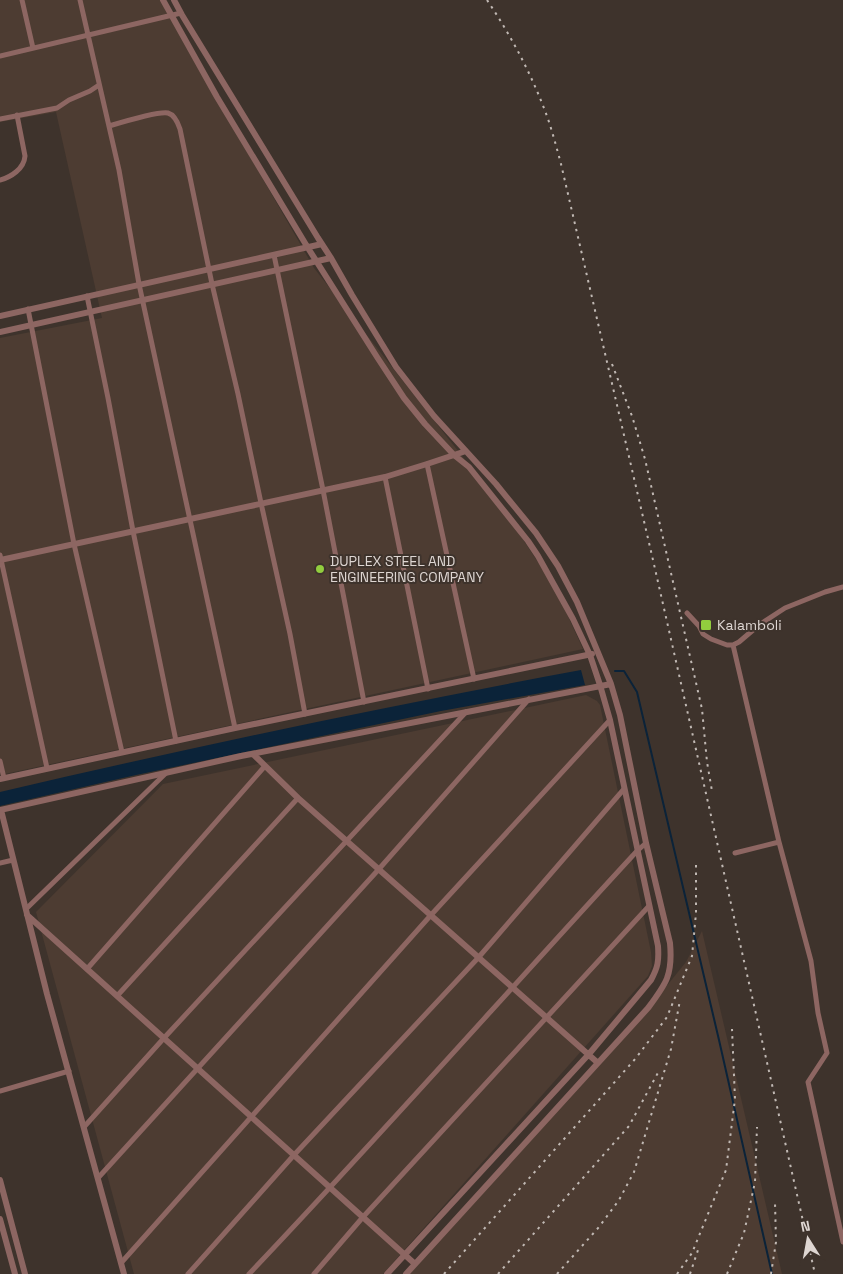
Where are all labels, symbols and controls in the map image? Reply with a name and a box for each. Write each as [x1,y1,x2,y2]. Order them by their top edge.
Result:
place label: DUPLEX STEEL AND ENGINEERING COMPANY [330,552,484,586]
marker: DUPLEX STEEL AND ENGINEERING COMPANY [314,563,326,575]
place label: Kalamboli [717,616,782,634]
marker: Kalamboli [699,618,713,632]
north arrow [783,1214,833,1264]
text: N [799,1217,812,1236]

